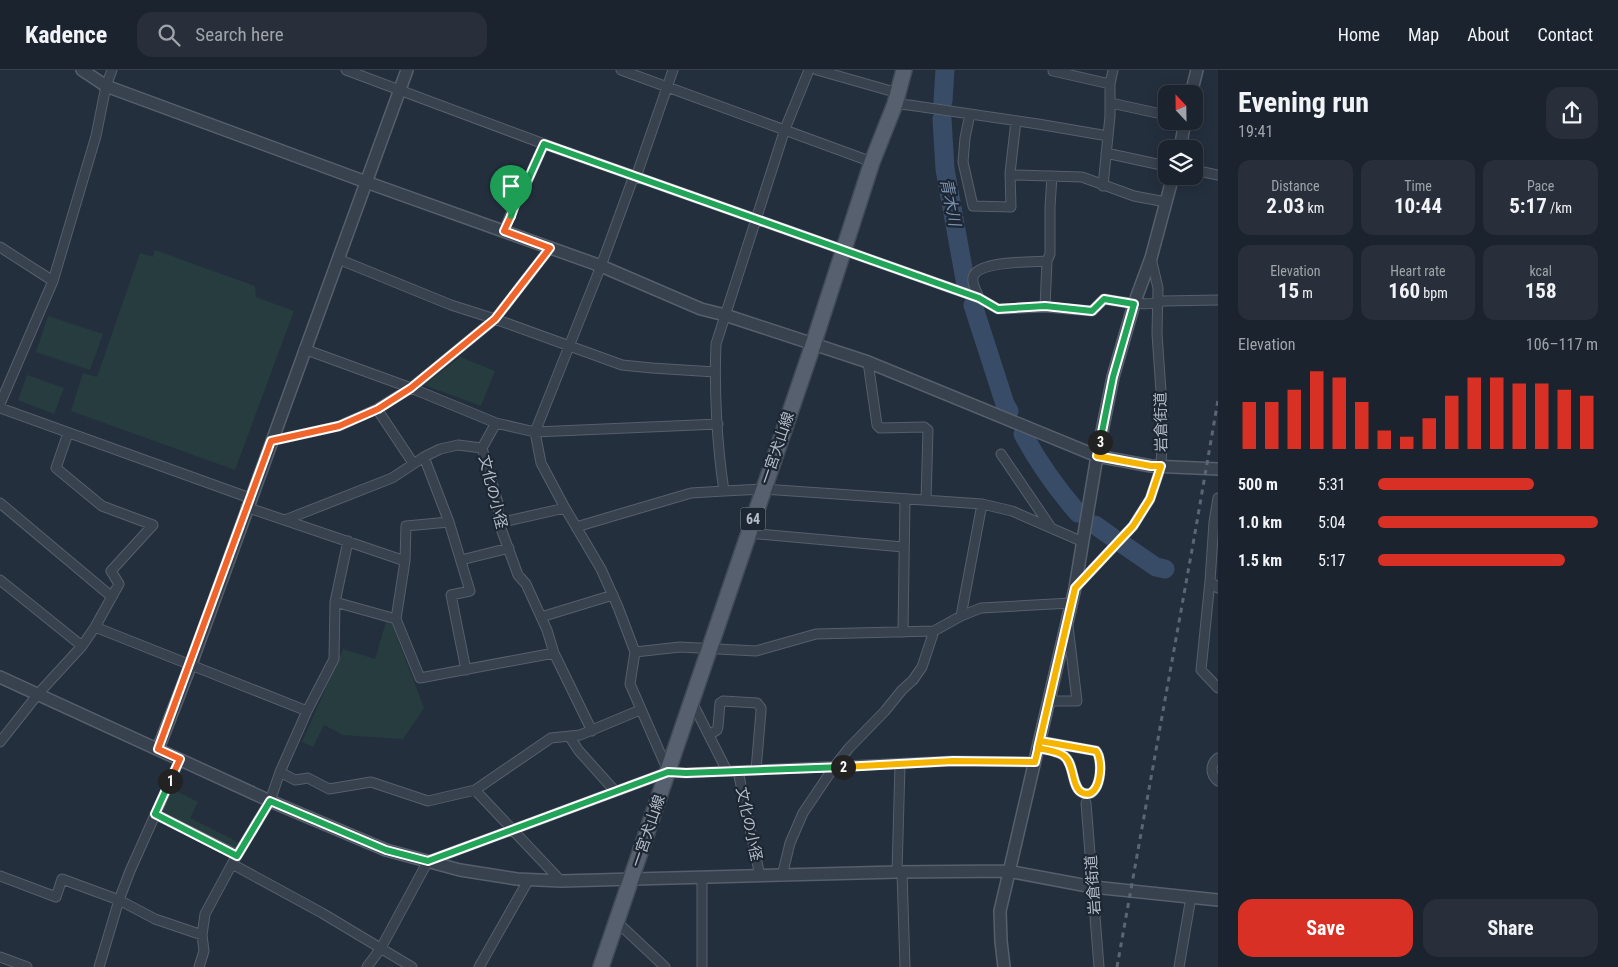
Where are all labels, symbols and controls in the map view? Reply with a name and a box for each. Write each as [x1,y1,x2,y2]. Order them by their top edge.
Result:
search box [137,12,487,57]
text: Kadence [25,21,107,49]
icon: search [155,21,183,49]
text: Search here [195,23,284,46]
text: Home [1338,24,1380,45]
text: Map [1408,24,1439,45]
text: About [1467,24,1509,45]
text: Contact [1537,24,1593,45]
north arrow [1158,85,1202,130]
map controls [1158,85,1203,185]
text: Evening run [1238,86,1369,119]
button: share [1546,87,1598,139]
text: 19:41 [1238,122,1273,141]
button: layers [1158,140,1203,185]
pin [490,165,532,216]
icon: arrive [497,172,525,200]
water label: 青木川 [937,177,965,229]
text: Distance [1271,178,1319,194]
text: Time [1404,178,1432,194]
text: Pace [1527,178,1554,194]
text: 2.03 [1266,194,1304,218]
text: 10:44 [1394,194,1442,218]
text: 5:17 [1509,194,1547,218]
text: km [1304,200,1324,216]
text: /km [1547,200,1572,216]
text: Elevation [1270,263,1321,279]
text: Heart rate [1390,263,1446,279]
text: kcal [1529,263,1552,279]
text: 15 [1278,279,1299,303]
text: 160 [1388,279,1420,303]
text: 158 [1525,279,1557,303]
text: m [1299,285,1313,301]
text: bpm [1420,285,1448,301]
text: Elevation [1238,335,1296,354]
text: 106–117 m [1526,335,1598,354]
street label: 岩倉街道 [1151,392,1171,452]
street label: 一宮犬山線 [756,410,798,486]
pin: 3 [1088,430,1112,454]
text: 3 [1097,434,1104,450]
street label: 文化の小径 [475,453,511,531]
text: 500 m [1238,475,1278,494]
text: 5:31 [1318,475,1345,494]
road number: 64 [740,508,766,530]
text: 1.0 km [1238,513,1282,532]
text: 5:04 [1318,513,1345,532]
text: 1.5 km [1238,551,1282,570]
text: 5:17 [1318,551,1345,570]
pin: 2 [830,754,856,780]
text: 2 [840,759,847,775]
pin: 1 [158,768,182,794]
text: 1 [167,773,174,789]
street label: 文化の小径 [732,785,766,863]
street label: 一宮犬山線 [627,793,669,869]
street label: 岩倉街道 [1082,854,1104,916]
button: Save [1238,899,1413,957]
button: Share [1423,899,1598,957]

